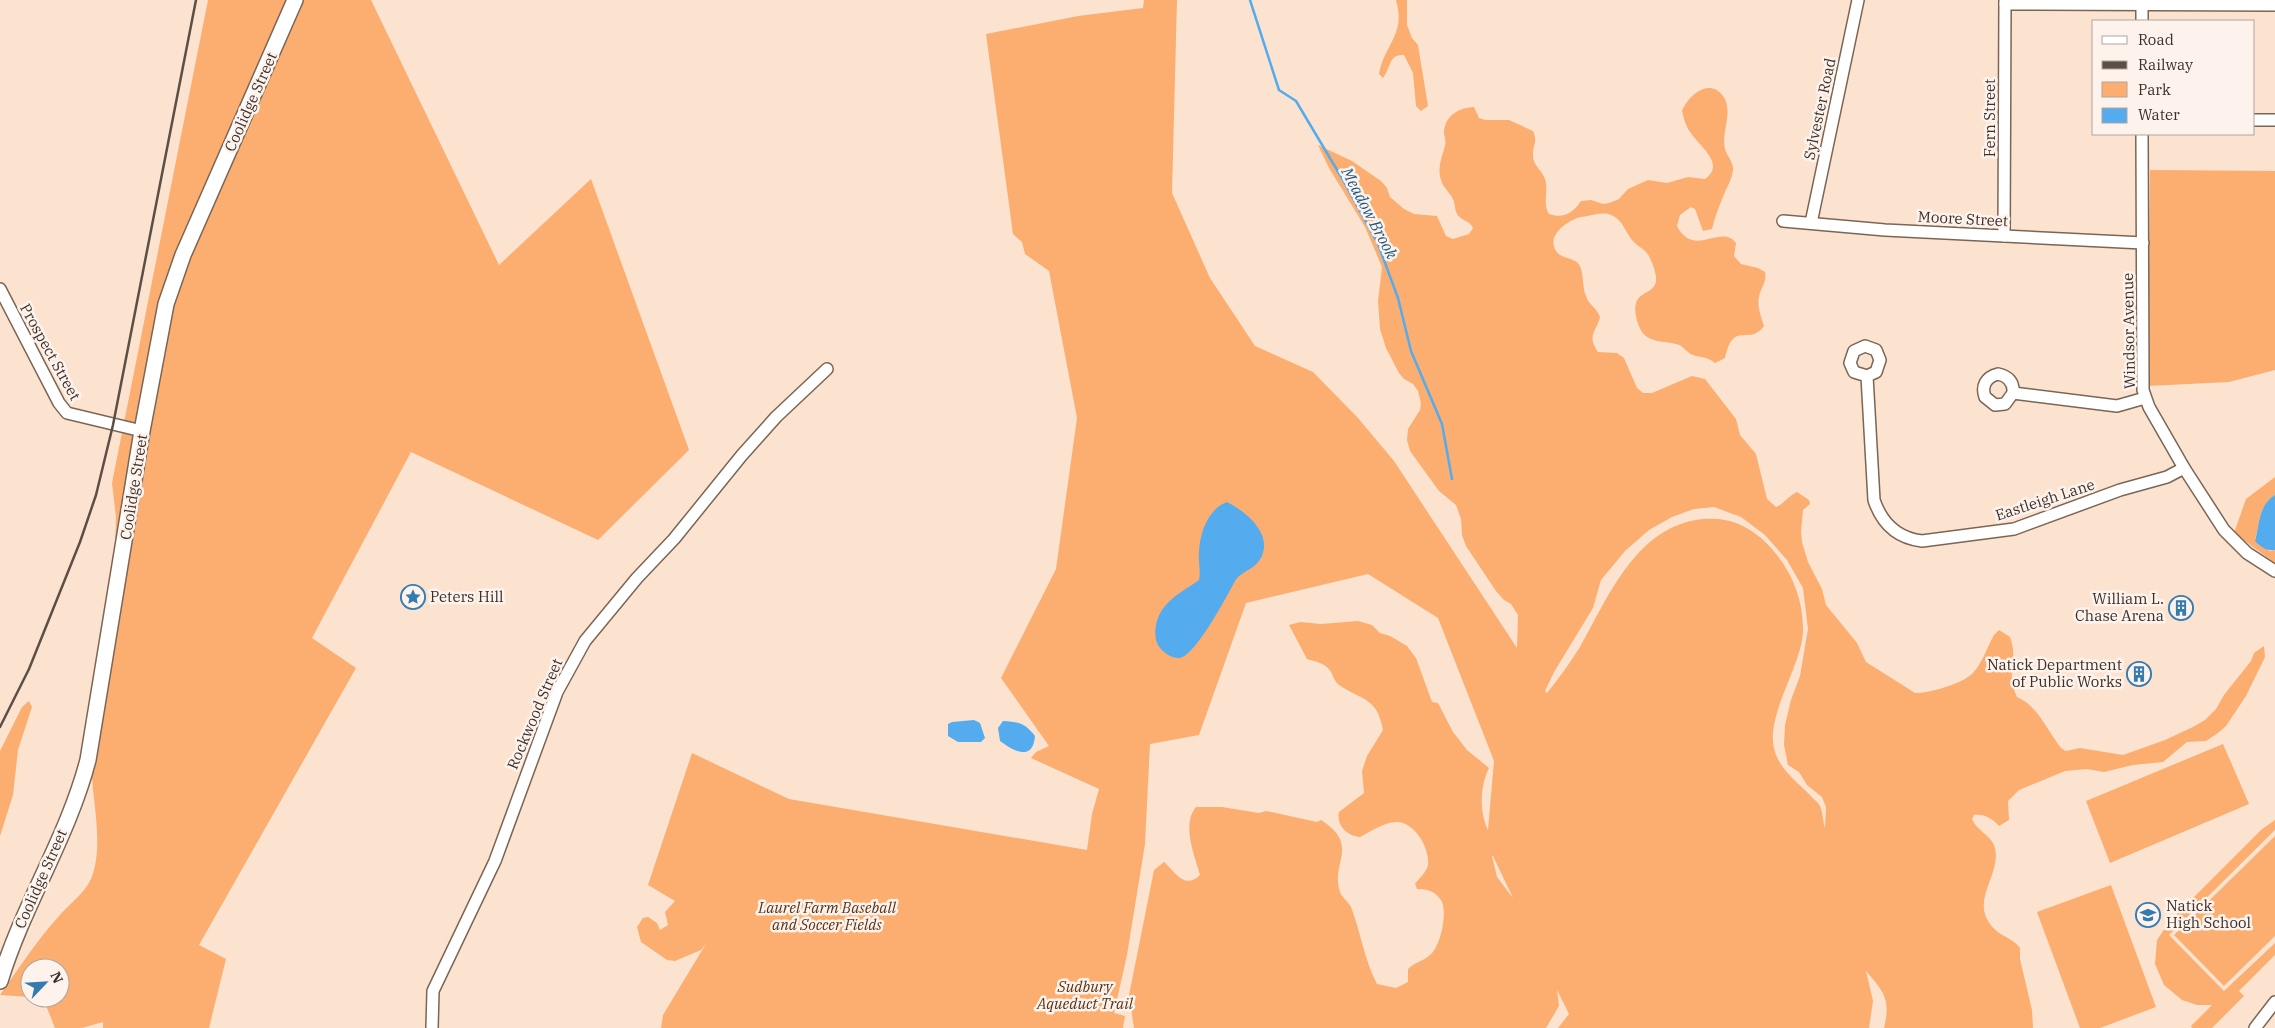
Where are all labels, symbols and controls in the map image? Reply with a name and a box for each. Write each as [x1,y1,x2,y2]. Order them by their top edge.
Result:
legend [2092,20,2255,135]
text: Road [2138,30,2174,49]
street label: Coolidge Street [220,49,281,154]
text: Railway [2138,55,2193,74]
street label: Sylvester Road [1799,56,1840,162]
street label: Fern Street [1980,79,1999,157]
text: Park [2138,80,2171,99]
text: Water [2138,105,2180,124]
water label: Meadow Brook [1337,163,1403,263]
street label: Moore Street [1917,207,2009,230]
street label: Windsor Avenue [2118,273,2139,389]
street label: Prospect Street [16,300,85,403]
street label: Coolidge Street [116,433,151,541]
street label: Eastleigh Lane [1993,475,2097,525]
place icon: Peters Hill [400,584,426,610]
place label: Peters Hill [430,587,503,606]
place label: William L. Chase Arena [2075,589,2164,625]
building icon: William L. Chase Arena [2168,595,2194,621]
place label: Natick Department of Public Works [1987,655,2122,691]
street label: Rockwood Street [503,656,566,772]
building icon: Natick Department of Public Works [2126,661,2152,687]
street label: Coolidge Street [10,826,71,931]
place label: Natick High School [2166,896,2251,932]
park label: Laurel Farm Baseball and Soccer Fields [757,898,897,934]
school or university icon: Natick High School [2135,902,2161,928]
north arrow [20,958,70,1008]
text: N [46,969,67,986]
park label: Sudbury Aqueduct Trail [1036,977,1134,1013]

